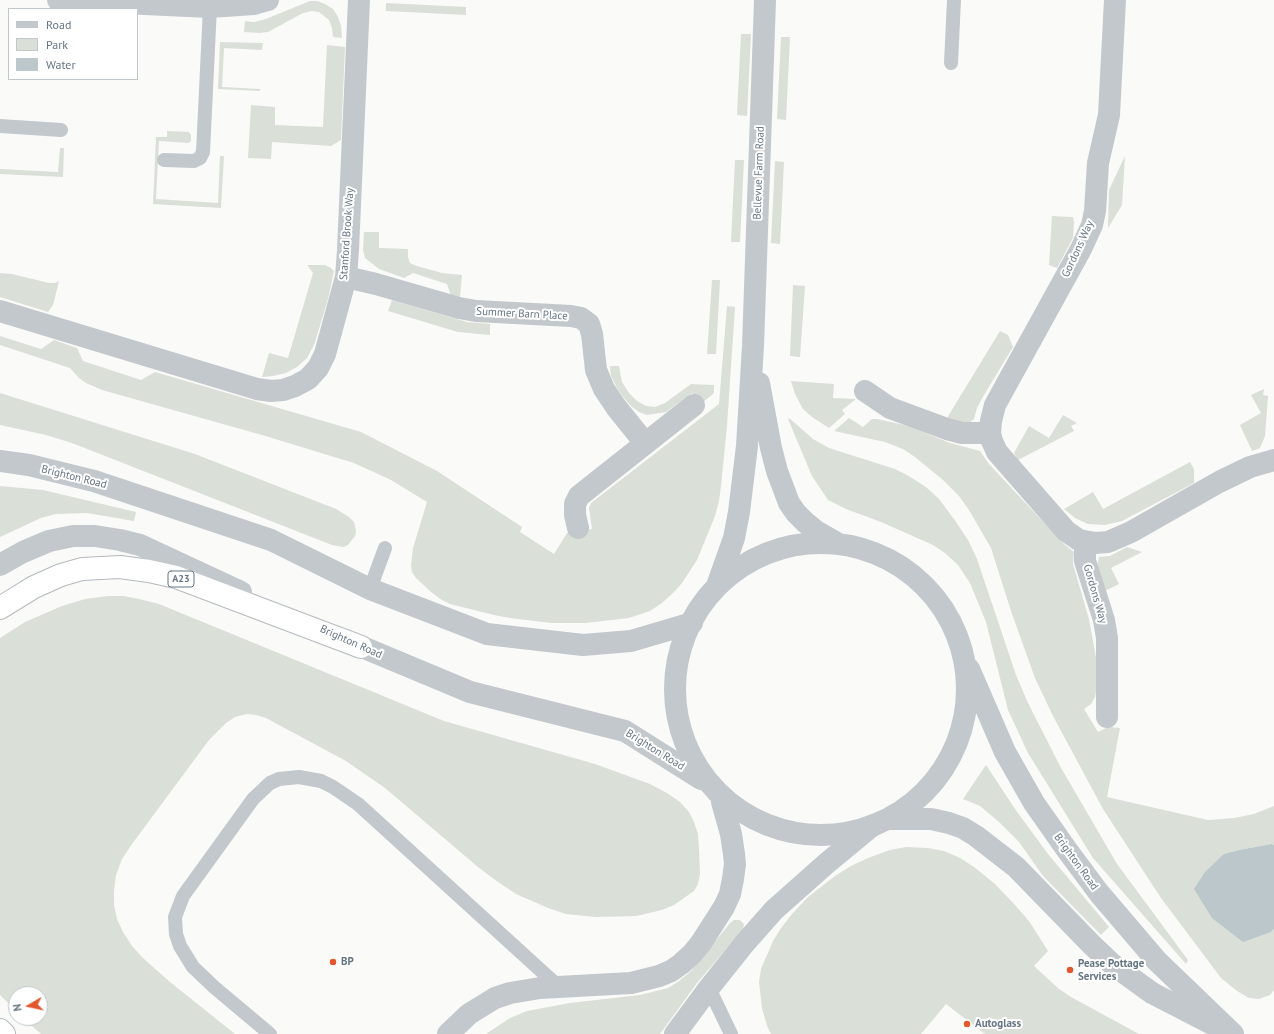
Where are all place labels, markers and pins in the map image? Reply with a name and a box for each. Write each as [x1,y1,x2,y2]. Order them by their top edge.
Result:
place label: BP [341,955,354,969]
marker: BP [328,957,338,967]
place label: Pease Pottage Services [1078,957,1144,983]
marker: Pease Pottage Services [1065,965,1075,975]
place label: Autoglass [975,1017,1021,1031]
marker: Autoglass [962,1019,972,1029]

